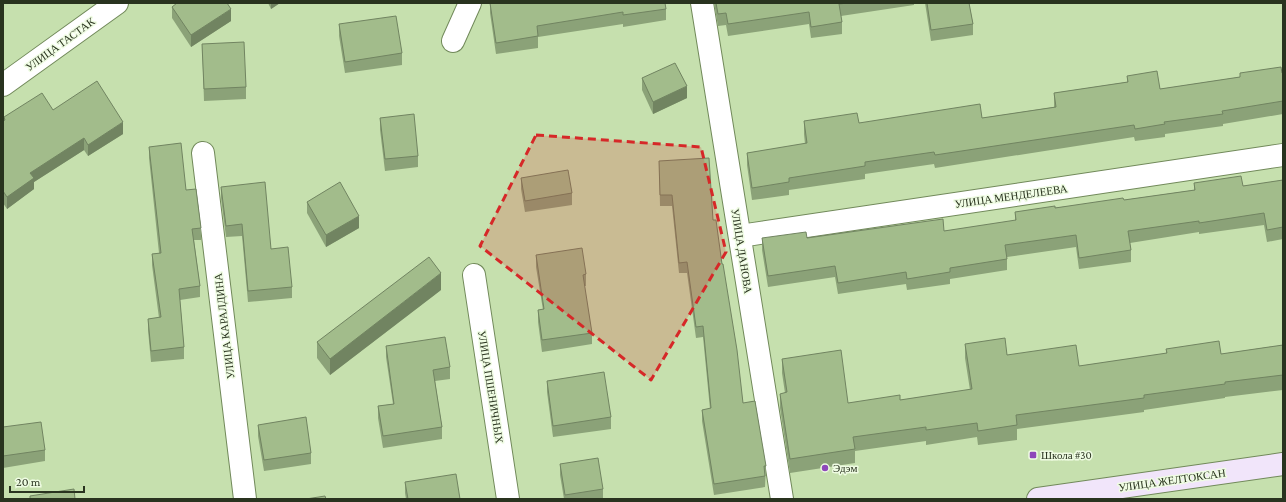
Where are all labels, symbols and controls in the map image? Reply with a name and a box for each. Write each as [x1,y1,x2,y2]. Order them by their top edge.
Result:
street label: УЛИЦА ТАСТАК [23,15,97,73]
street label: УЛИЦА МЕНДЕЛЕЕВА [954,182,1068,210]
street label: УЛИЦА ДАНОВА [729,208,755,294]
street label: УЛИЦА КАРАЛДИНА [212,272,236,380]
street label: УЛИЦА ПШЕНИЧНЫХ [476,330,506,444]
place label: Школа #30 [1041,449,1092,461]
marker: Школа #30 [1028,450,1038,460]
place label: Эдэм [833,462,857,474]
marker: Эдэм [820,463,830,473]
street label: УЛИЦА ЖЕЛТОКСАН [1118,467,1226,493]
scale bar [10,468,84,494]
text: 20 m [16,475,41,489]

